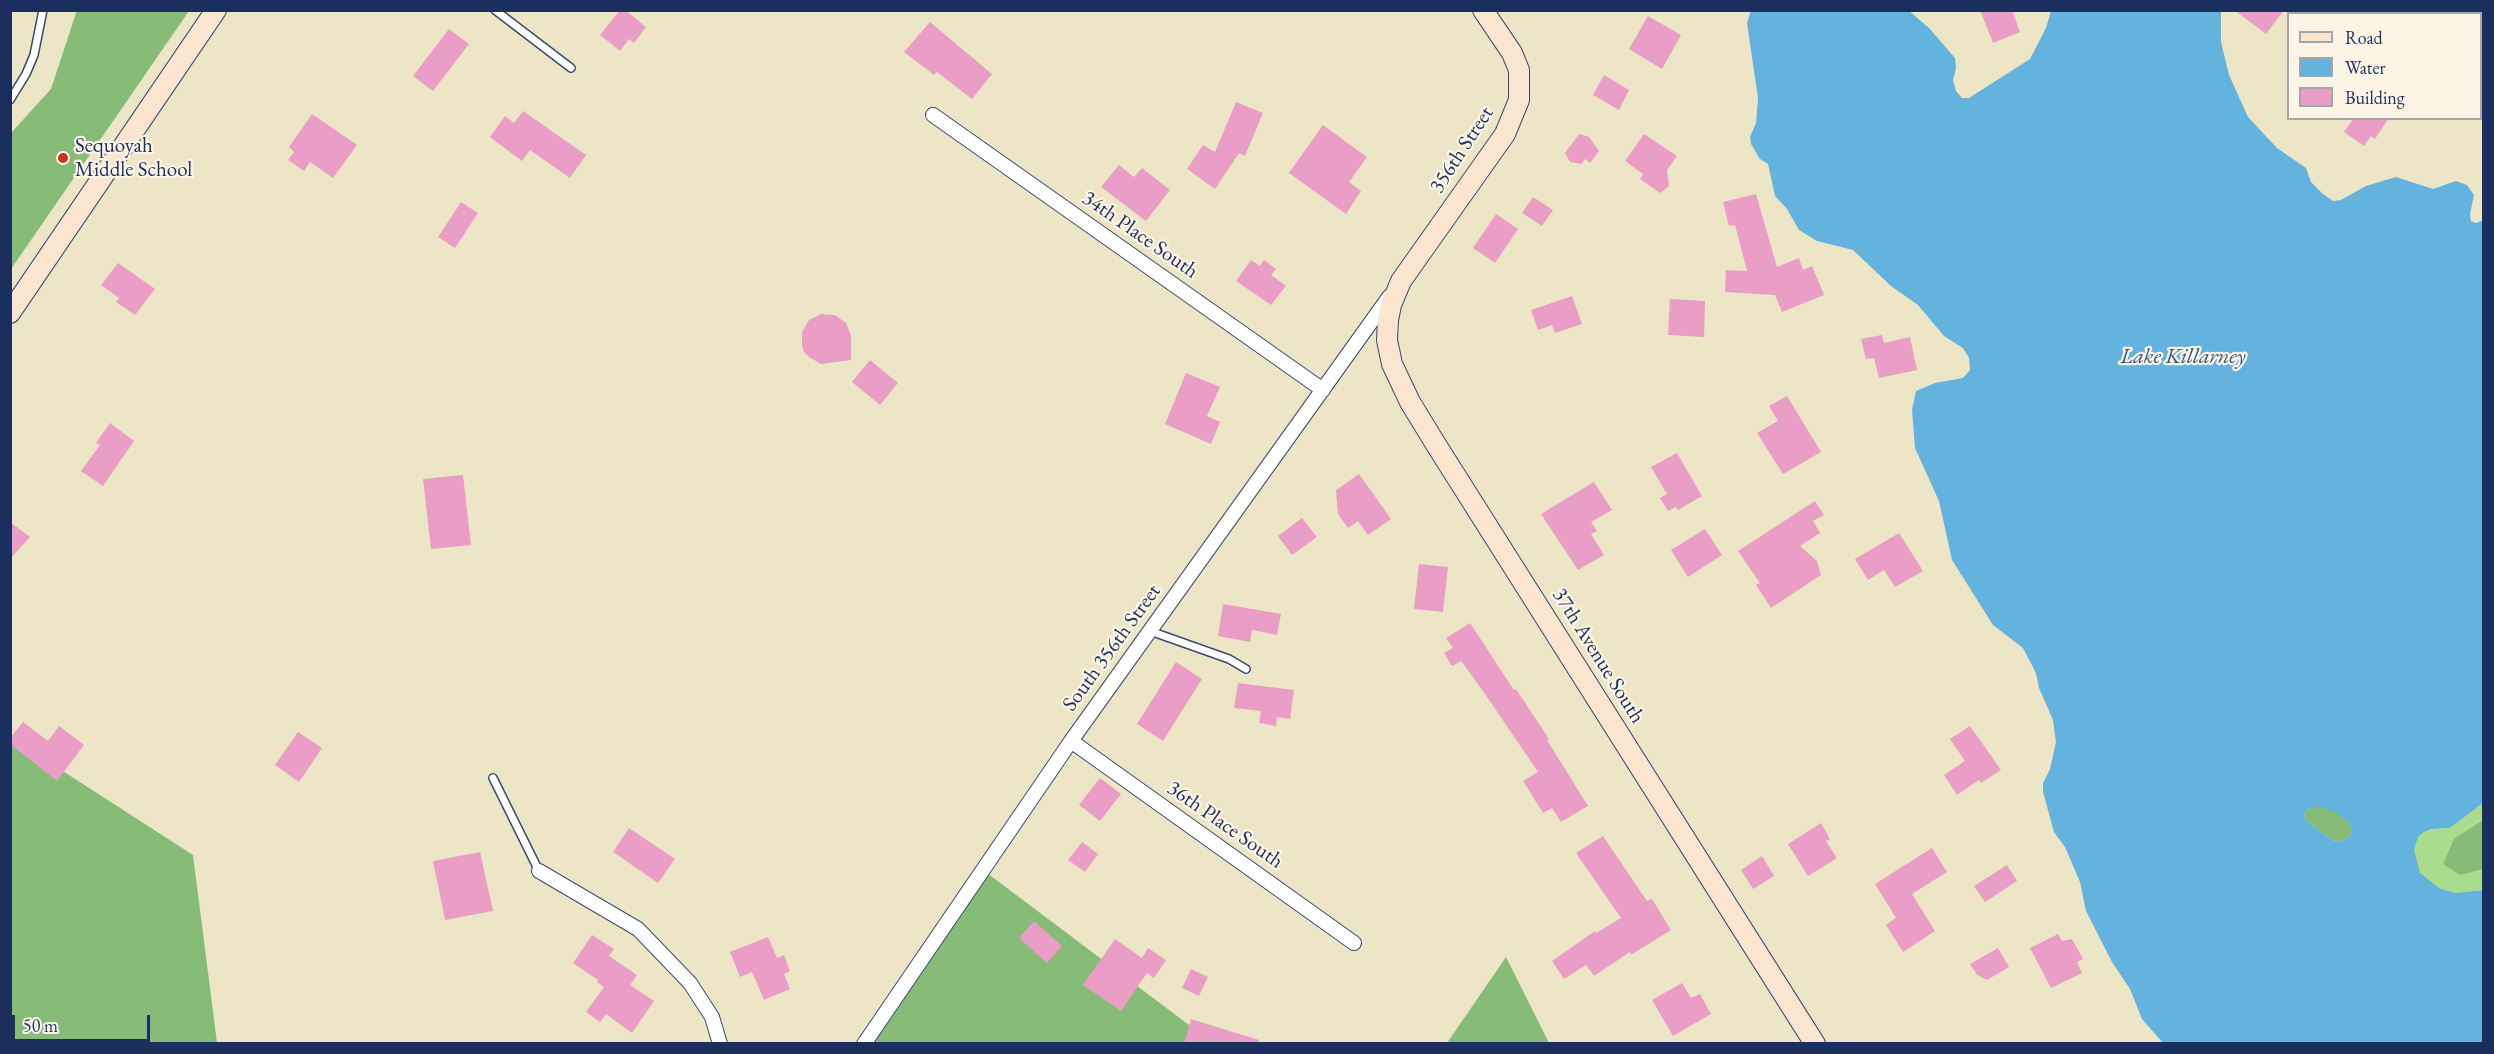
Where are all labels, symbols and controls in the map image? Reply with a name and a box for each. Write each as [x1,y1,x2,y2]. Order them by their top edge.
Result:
legend [2287,12,2482,120]
text: Road [2345,26,2383,49]
text: Water [2345,56,2386,79]
text: Building [2345,86,2405,109]
street label: 356th Street [1425,102,1499,198]
place label: Sequoyah Middle School [75,133,192,183]
marker: Sequoyah Middle School [56,151,70,165]
street label: 34th Place South [1077,186,1203,284]
water label: Lake Killarney [2120,344,2246,370]
street label: South 356th Street [1057,580,1167,716]
street label: 37th Avenue South [1546,584,1650,728]
street label: 36th Place South [1162,776,1288,874]
scale bar [15,1003,153,1041]
text: 50 m [23,1014,58,1037]

